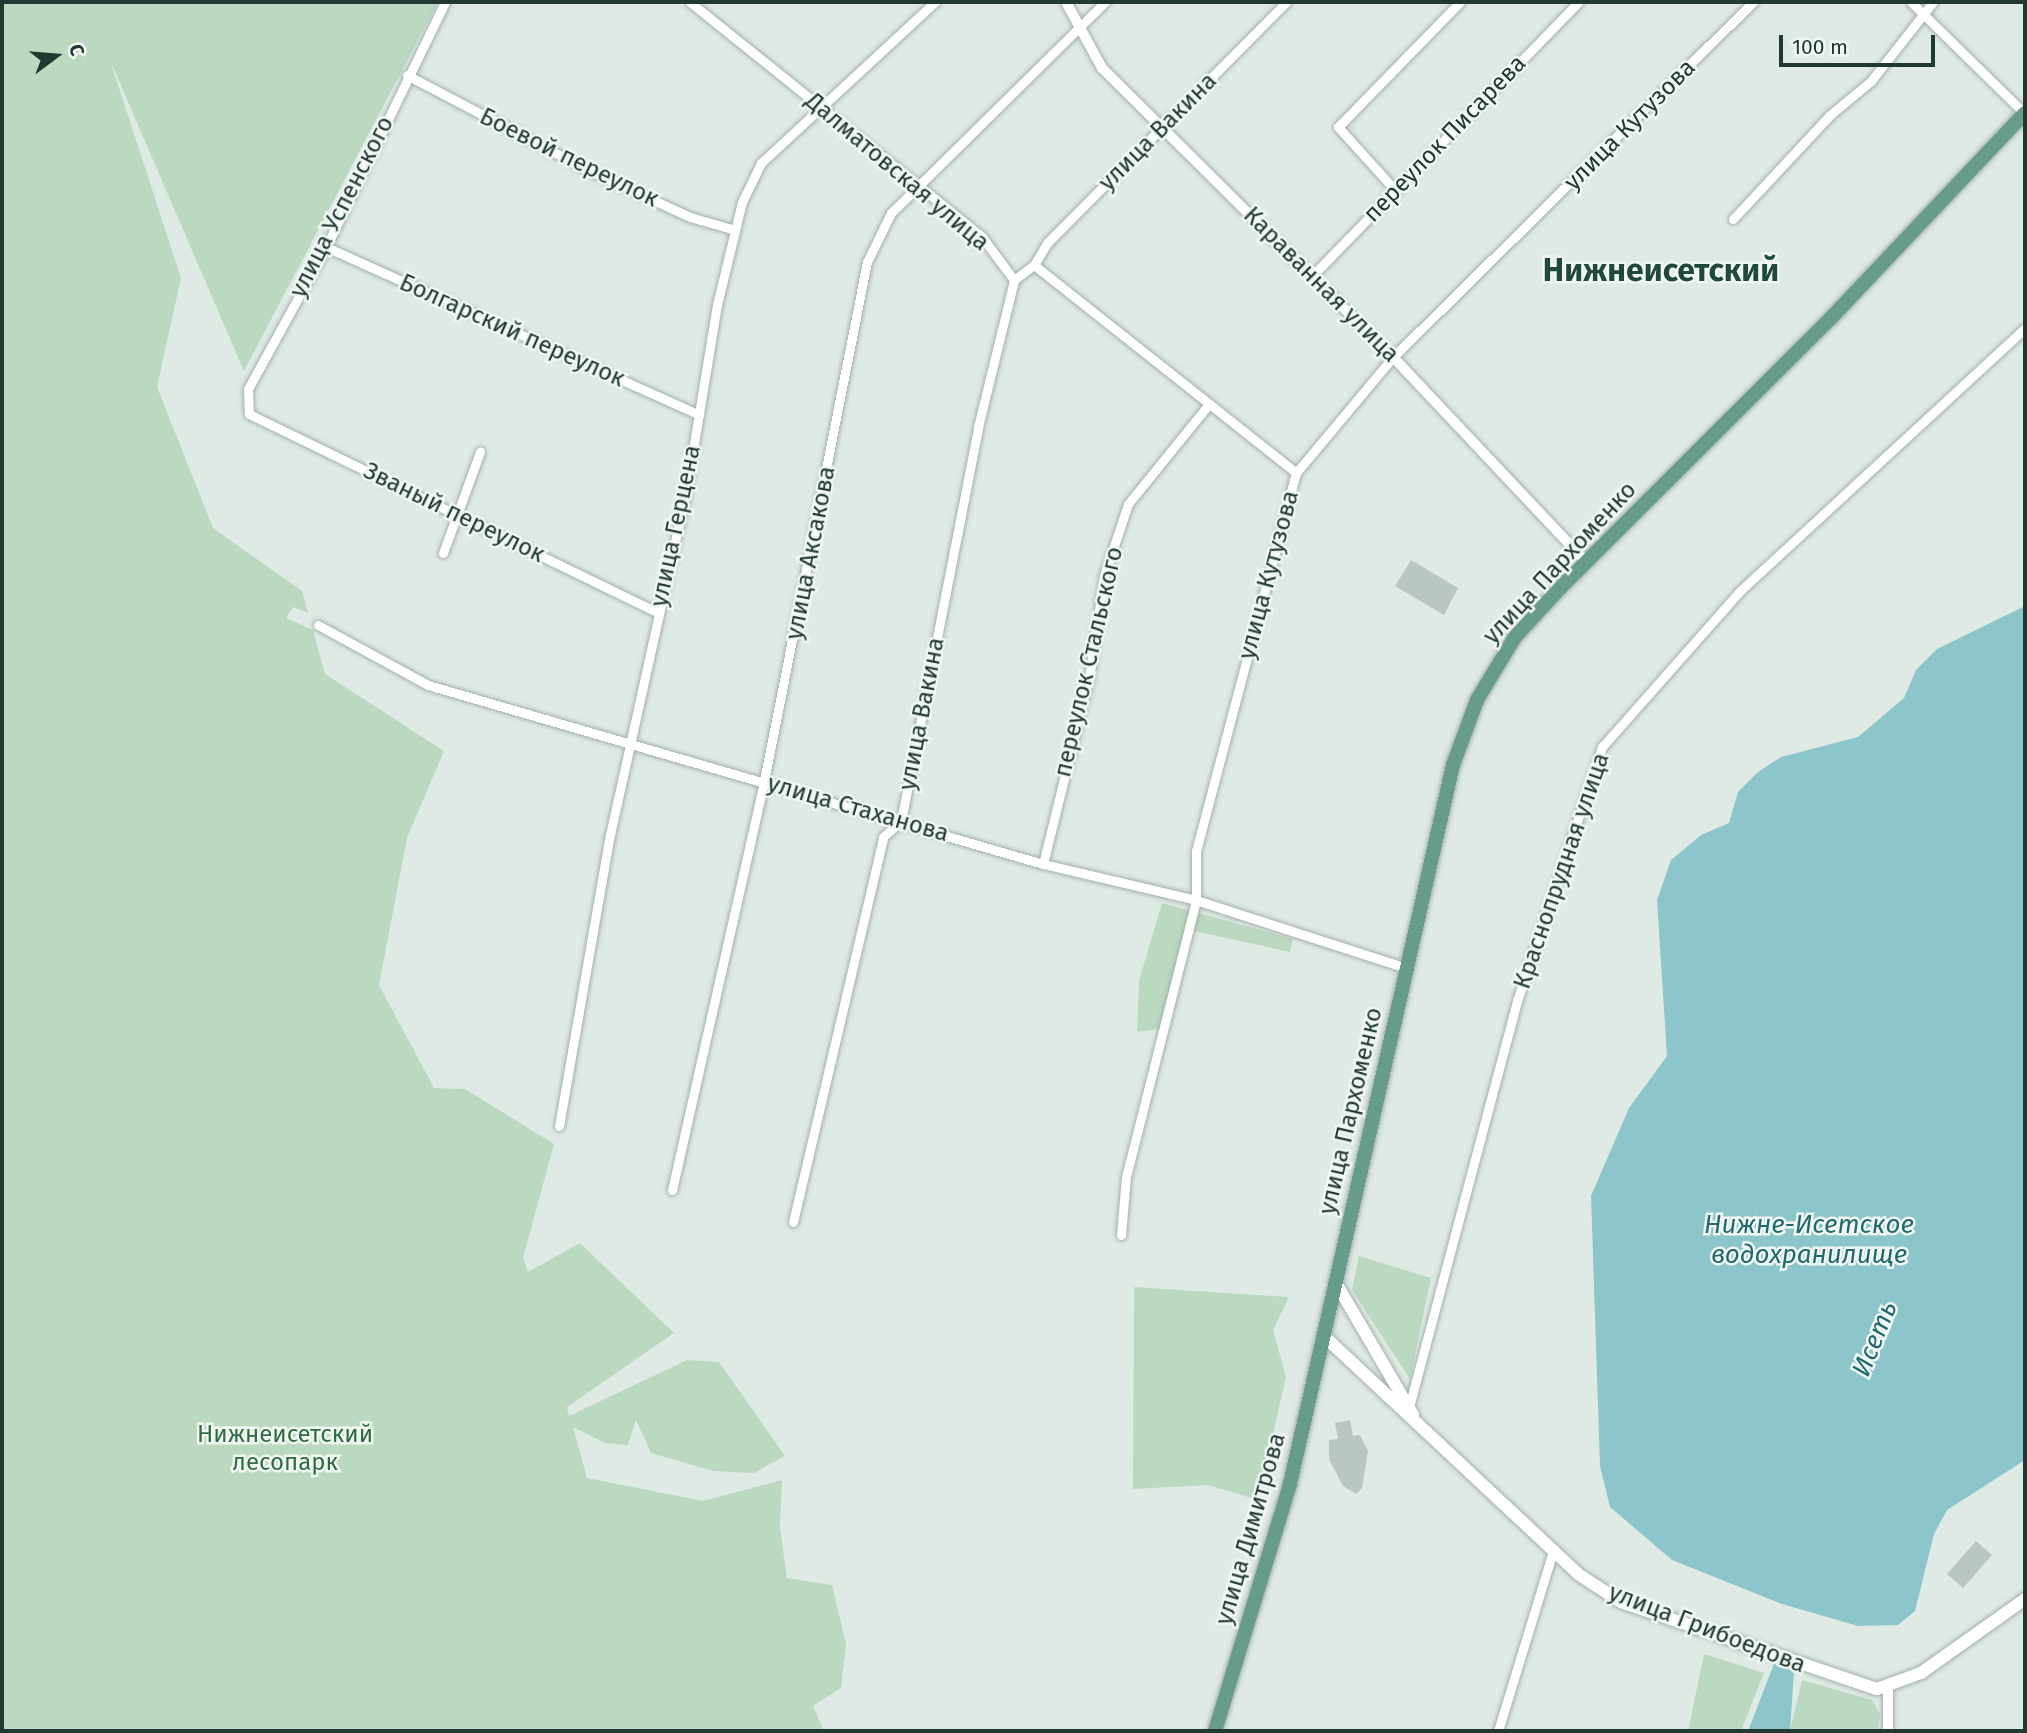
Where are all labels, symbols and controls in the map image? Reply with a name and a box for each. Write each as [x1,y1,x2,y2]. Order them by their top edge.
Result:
north arrow [21,21,91,91]
scale bar [1782,21,1938,65]
text: 100 m [1792,34,1848,60]
text: С [64,42,89,59]
street label: переулок Писарева [1358,49,1532,229]
street label: улица Кутузова [1558,53,1702,197]
street label: улица Вакина [1093,67,1223,197]
street label: Далматовская улица [799,87,995,257]
street label: Боевой переулок [475,102,663,214]
street label: улица Успенского [284,112,400,302]
street label: Караванная улица [1237,201,1405,369]
district label: Нижнеисетский [1543,251,1779,289]
street label: Болгарский переулок [395,268,629,394]
street label: улица Герцена [645,443,707,609]
street label: Званый переулок [359,457,549,569]
street label: улица Аксакова [780,464,842,642]
street label: улица Пархоменко [1477,476,1643,650]
street label: улица Кутузова [1233,487,1305,663]
street label: переулок Стальского [1048,544,1130,780]
street label: улица Вакина [893,635,951,793]
street label: Краснопрудная улица [1508,749,1616,993]
street label: улица Стаханова [764,769,952,849]
street label: улица Пархоменко [1313,1005,1389,1217]
water label: Нижне-Исетское водохранилище [1704,1209,1914,1270]
water label: Исеть [1846,1297,1904,1381]
park label: Нижнеисетский лесопарк [197,1421,373,1477]
street label: улица Димитрова [1210,1430,1292,1628]
street label: улица Грибоедова [1604,1578,1810,1680]

